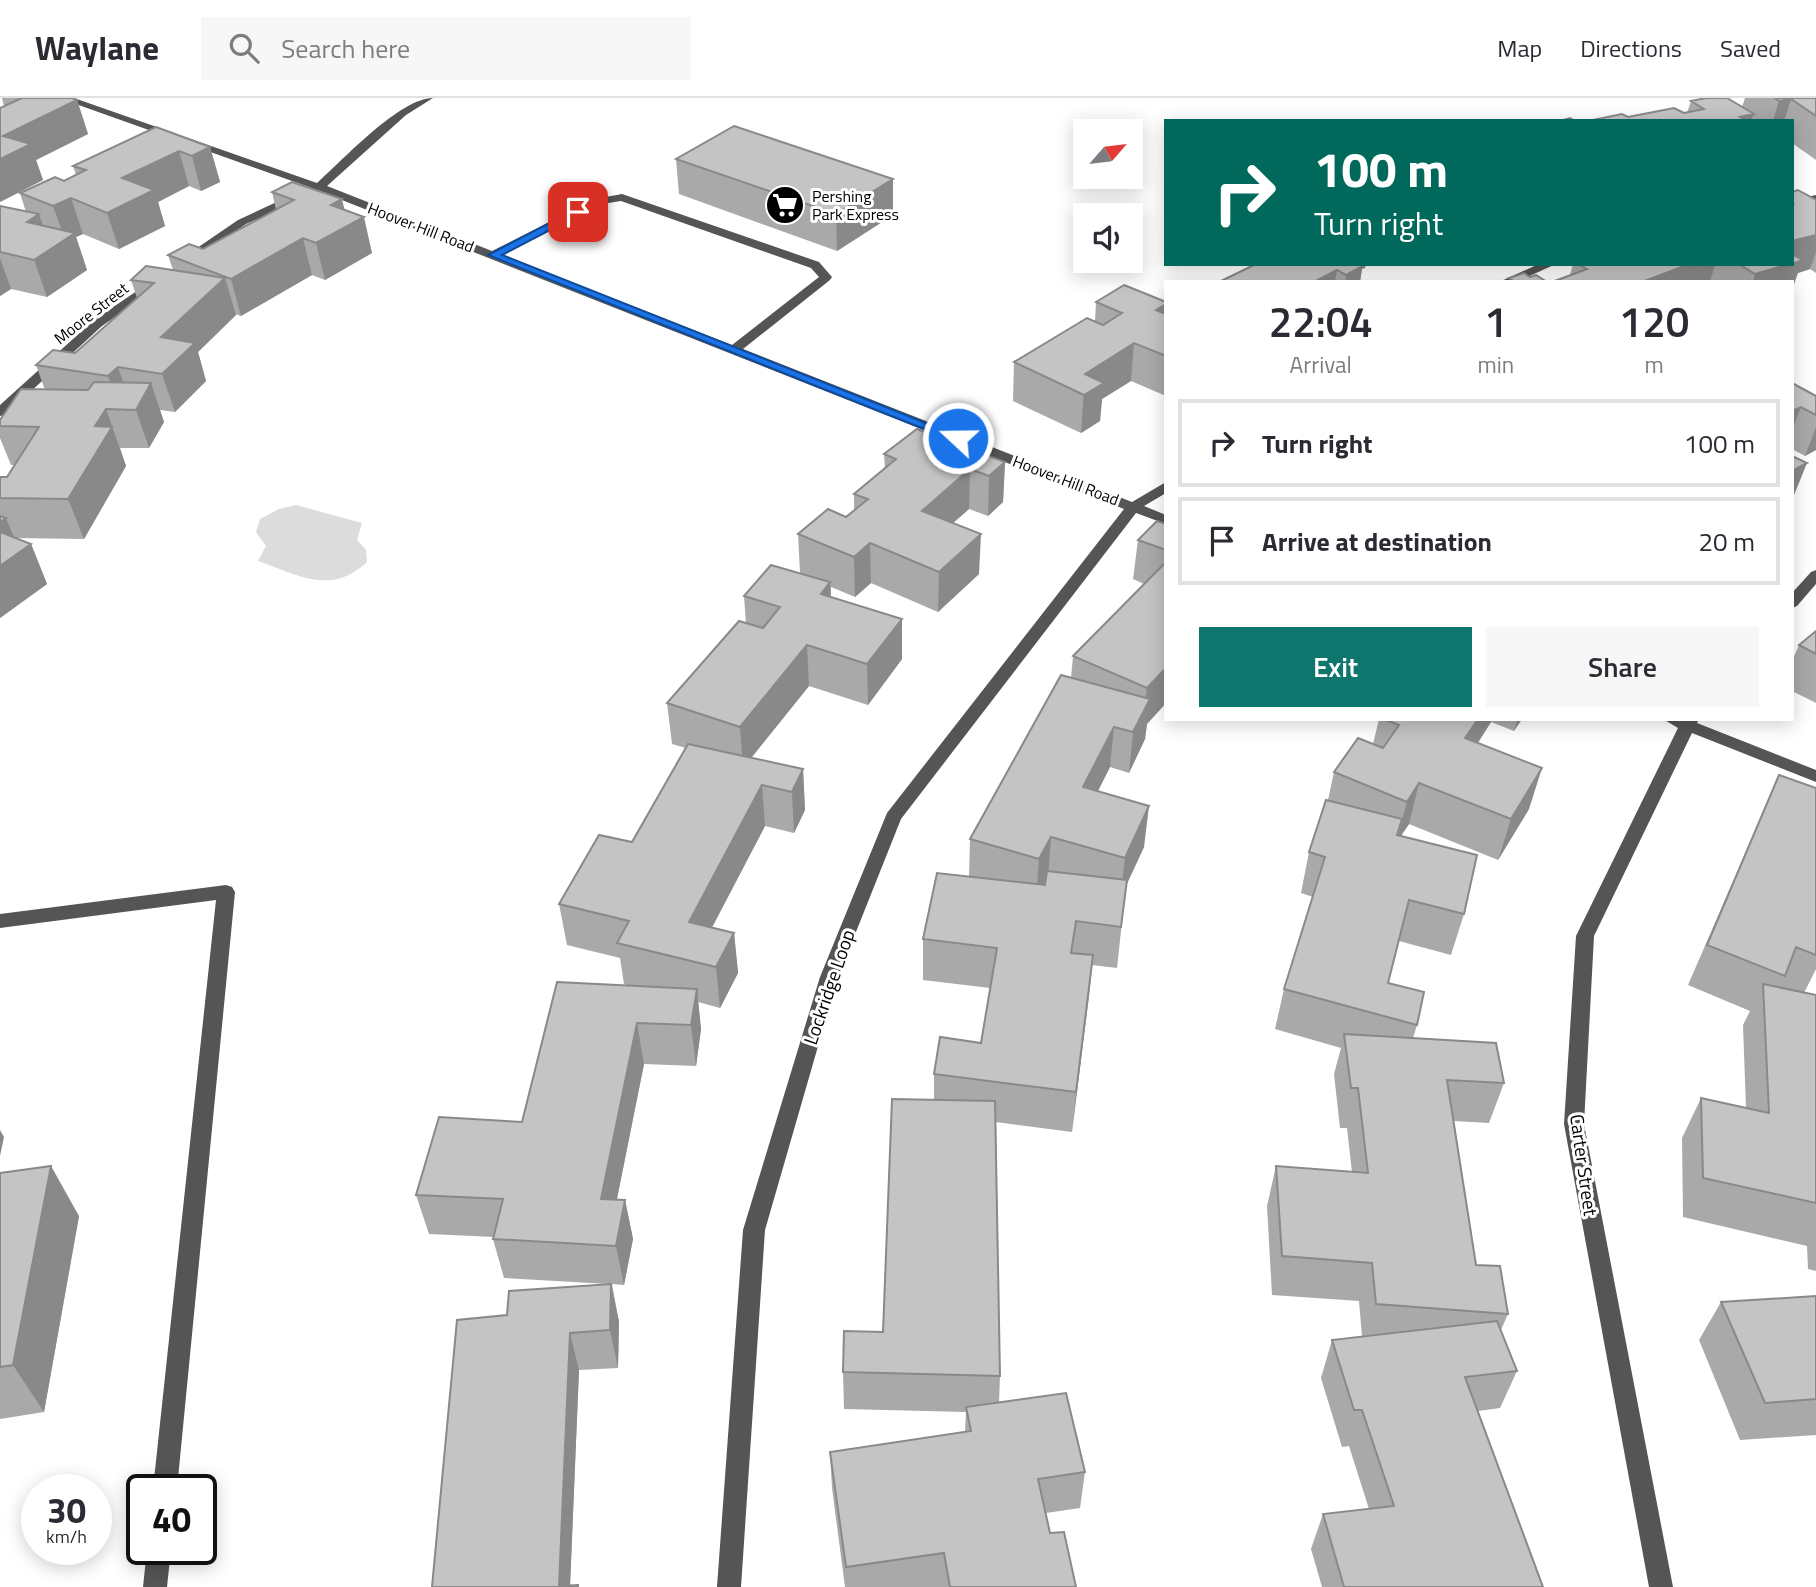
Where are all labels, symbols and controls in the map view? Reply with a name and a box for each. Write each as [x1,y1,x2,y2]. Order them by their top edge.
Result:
search box [201,17,691,80]
text: Waylane [35,23,159,73]
icon: search [225,29,263,67]
text: Search here [281,29,410,68]
text: Map [1497,30,1542,66]
text: Directions [1580,30,1682,66]
text: Saved [1720,30,1781,66]
north arrow [1073,119,1143,189]
map controls [1073,119,1143,273]
text: 100 m [1314,131,1448,206]
icon: right [1199,147,1290,238]
pin [548,182,608,242]
supermarket icon: Pershing Park Express [764,184,806,226]
place label: Pershing Park Express [812,184,899,226]
icon: arrive [559,193,597,231]
street label: Hoover Hill Road [364,196,478,258]
text: Turn right [1314,199,1443,247]
button: sound [1073,203,1143,273]
street label: Moore Street [49,276,134,350]
text: 22:04 [1269,289,1373,353]
text: 1 [1484,289,1508,353]
text: 120 [1619,289,1689,353]
text: Arrival [1290,347,1352,382]
text: min [1477,347,1514,382]
text: m [1644,347,1664,382]
position arrow [921,401,995,475]
icon: right [1203,424,1241,462]
text: Turn right [1262,424,1373,463]
text: 100 m [1684,424,1755,463]
street label: Hoover Hill Road [1009,449,1123,511]
icon: arrive [1203,522,1241,560]
text: Arrive at destination [1262,522,1492,561]
text: 20 m [1698,522,1755,561]
button: Exit [1199,627,1472,707]
button: Share [1486,627,1759,707]
street label: Lockridge Loop [795,925,862,1048]
street label: Carter Street [1563,1112,1606,1218]
speed limit sign: 40 [126,1474,217,1565]
text: 30 [47,1483,86,1537]
text: km/h [46,1523,87,1550]

